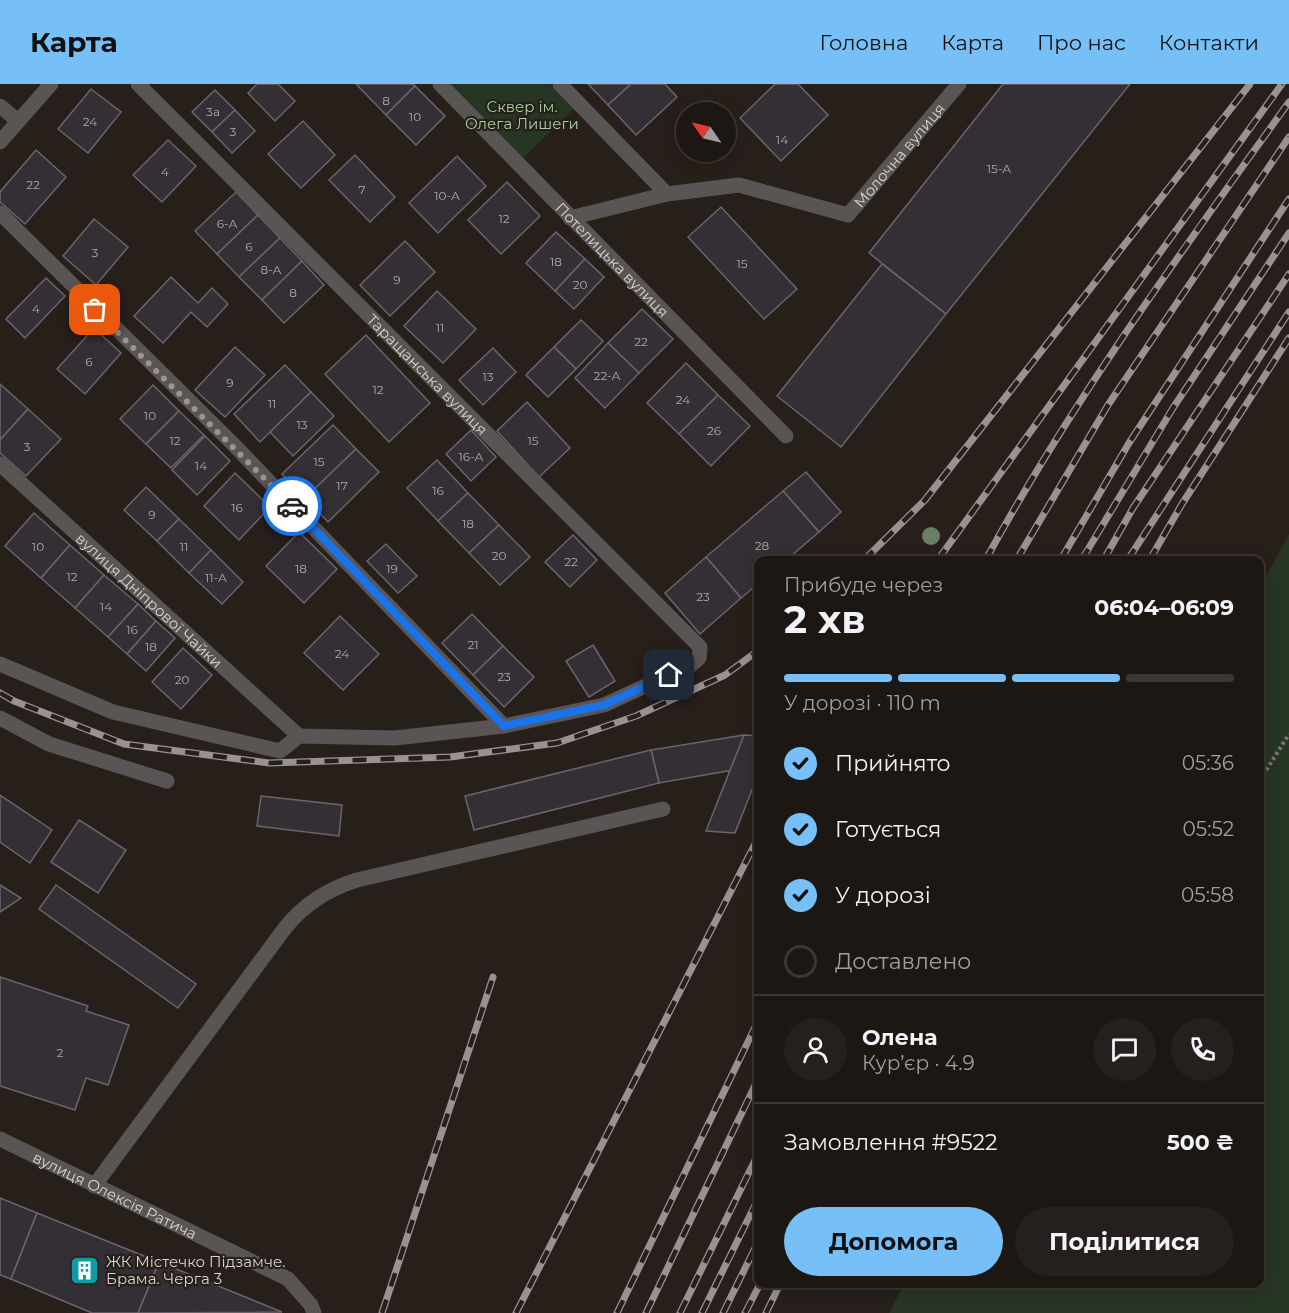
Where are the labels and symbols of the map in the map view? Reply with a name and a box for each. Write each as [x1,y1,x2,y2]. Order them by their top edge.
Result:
house number: 8 [382,93,390,108]
park label: Сквер ім. Олега Лишеги [465,97,579,133]
street label: Молочна вулиця [849,99,949,211]
north arrow [676,102,736,162]
house number: 3а [206,104,220,119]
house number: 10 [409,109,421,124]
house number: 24 [83,114,97,129]
house number: 3 [230,124,237,139]
house number: 14 [776,132,788,147]
house number: 15-А [987,161,1011,176]
house number: 4 [161,164,169,179]
house number: 22 [26,177,40,192]
house number: 7 [358,182,366,197]
house number: 10-А [434,188,460,203]
street label: Потелицька вулиця [552,198,673,321]
house number: 12 [498,211,510,226]
house number: 6-А [217,216,237,231]
house number: 6 [245,239,253,254]
house number: 3 [92,245,99,260]
house number: 18 [550,254,562,269]
house number: 15 [736,256,748,271]
house number: 8-А [261,262,282,277]
house number: 9 [393,272,401,287]
house number: 20 [573,277,587,292]
pin [69,284,120,335]
house number: 8 [289,285,297,300]
house number: 4 [32,301,40,316]
street label: Таращанська вулиця [363,310,492,439]
house number: 11 [436,320,444,335]
house number: 22 [634,334,648,349]
house number: 6 [85,354,93,369]
house number: 22-А [594,368,621,383]
house number: 13 [482,369,494,384]
house number: 9 [226,375,234,390]
house number: 12 [372,382,384,397]
house number: 24 [676,392,690,407]
house number: 11 [268,396,276,411]
house number: 10 [144,408,156,423]
house number: 13 [296,417,308,432]
house number: 26 [707,423,721,438]
house number: 12 [169,433,181,448]
house number: 15 [527,433,539,448]
house number: 3 [24,439,31,454]
house number: 16-А [458,449,484,464]
house number: 15 [313,454,325,469]
house number: 14 [195,458,207,473]
courier [262,476,322,536]
house number: 17 [336,478,348,493]
house number: 16 [432,483,444,498]
house number: 16 [231,500,243,515]
house number: 9 [148,507,156,522]
house number: 18 [462,516,474,531]
street label: вулиця Дніпрової Чайки [72,528,227,672]
house number: 28 [755,538,770,553]
house number: 10 [32,539,44,554]
house number: 11 [180,539,188,554]
house number: 20 [492,548,506,563]
house number: 22 [564,554,578,569]
house number: 18 [295,561,307,576]
house number: 19 [386,561,398,576]
house number: 12 [66,569,78,584]
house number: 11-А [205,570,227,585]
house number: 23 [696,589,710,604]
house number: 14 [100,599,112,614]
house number: 16 [126,622,138,637]
house number: 21 [467,637,479,652]
house number: 18 [145,639,157,654]
house number: 24 [335,646,349,661]
pin [643,649,694,700]
house number: 23 [497,669,511,684]
house number: 20 [175,672,189,687]
house number: 2 [57,1045,64,1060]
street label: вулиця Олексія Ратича [30,1147,200,1243]
place label: ЖК Містечко Підзамче. Брама. Черга 3 [106,1252,285,1288]
building icon: ЖК Містечко Підзамче. Брама. Черга 3 [69,1254,101,1286]

